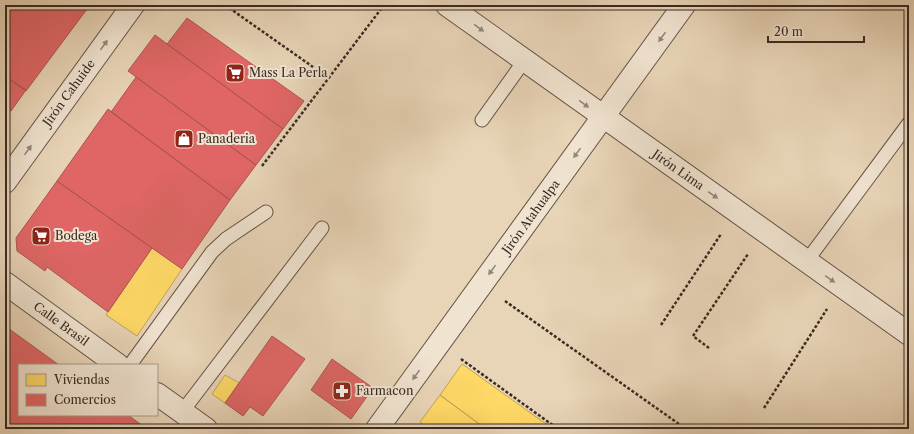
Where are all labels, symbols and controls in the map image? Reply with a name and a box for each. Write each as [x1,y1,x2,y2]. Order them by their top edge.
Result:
scale bar [768,18,864,44]
one-way arrow [473,24,484,32]
text: 20 m [774,24,803,39]
one-way arrow [658,31,666,42]
one-way arrow [100,39,108,50]
street label: Jirón Cahuide [38,56,98,131]
supermarket icon: Mass La Perla [224,62,246,84]
place label: Mass La Perla [249,65,328,80]
one-way arrow [579,100,589,108]
shop icon: Panaderia [173,128,195,150]
place label: Panaderia [198,131,256,146]
one-way arrow [24,145,32,155]
street label: Jirón Lima [648,145,708,193]
one-way arrow [573,148,581,159]
street label: Jirón Atahualpa [497,176,563,258]
one-way arrow [708,191,718,199]
supermarket icon: Bodega [30,225,52,247]
place label: Bodega [55,228,98,243]
one-way arrow [488,264,496,275]
one-way arrow [825,275,836,283]
street label: Calle Brasil [31,298,92,349]
legend [18,364,158,416]
one-way arrow [412,370,420,380]
text: Viviendas [53,372,109,387]
pharmacy icon: Farmacon [331,380,353,402]
place label: Farmacon [356,383,414,398]
text: Comercios [54,392,116,407]

